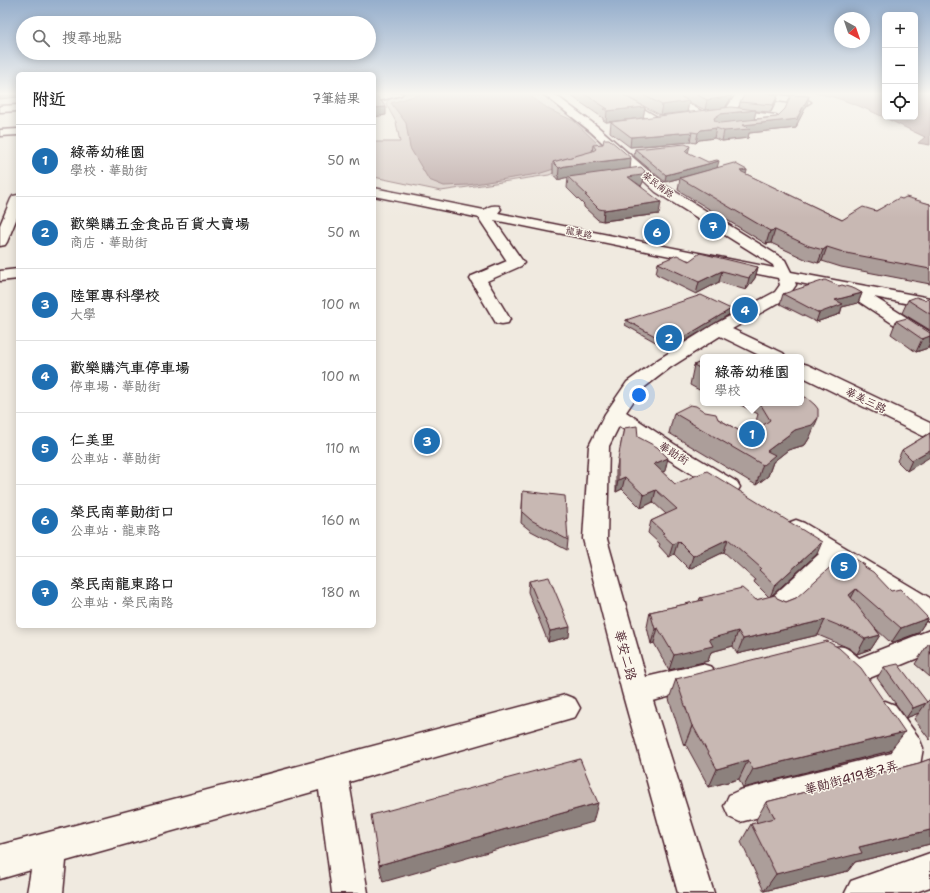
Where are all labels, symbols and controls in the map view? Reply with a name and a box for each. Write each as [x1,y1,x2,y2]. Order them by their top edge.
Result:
north arrow [834,12,870,48]
map controls [882,12,918,120]
button: + [882,12,918,48]
search box [16,16,376,60]
icon: search [30,27,52,49]
text: 搜尋地點 [62,28,122,48]
button: − [882,48,918,84]
button: locate [882,84,918,120]
text: 附近 [32,88,66,110]
text: 7筆結果 [312,90,360,107]
text: 綠蒂幼稚園 [70,142,145,162]
text: 1 [42,152,48,169]
text: 50 m [327,152,360,169]
text: 學校 · 華勛街 [70,162,148,179]
street label: 榮民南路 [640,169,676,201]
pin: 7 [700,211,726,241]
text: 歡樂購五金食品百貨大賣場 [70,214,250,234]
pin: 6 [644,217,670,247]
text: 2 [40,224,50,241]
text: 50 m [327,224,360,241]
street label: 龍東路 [565,225,593,241]
text: 商店 · 華勛街 [70,234,148,251]
text: 陸軍專科學校 [70,286,160,306]
pin: 4 [732,295,758,325]
text: 3 [40,296,50,313]
text: 100 m [321,296,360,313]
text: 大學 [70,306,96,323]
pin: 2 [656,323,682,353]
popup [700,354,804,406]
text: 歡樂購汽車停車場 [70,358,190,378]
text: 綠蒂幼稚園 [714,362,790,382]
text: 4 [40,368,50,385]
text: 100 m [321,368,360,385]
text: 停車場 · 華勛街 [70,378,161,395]
text: 學校 [714,382,741,399]
street label: 華美三路 [843,384,889,417]
your location [629,385,649,405]
pin: 1 [739,419,765,449]
pin: 3 [414,426,440,456]
text: 仁美里 [70,430,115,450]
street label: 華勛街 [656,438,693,469]
text: 5 [41,440,49,457]
text: 110 m [325,440,360,457]
text: 公車站 · 華勛街 [70,450,161,467]
text: 榮民南華勛街口 [70,502,175,522]
text: 6 [40,512,50,529]
text: 160 m [322,512,360,529]
text: 公車站 · 龍東路 [70,522,161,539]
pin: 5 [831,551,857,581]
text: 榮民南龍東路口 [70,574,175,594]
text: 7 [40,584,50,601]
text: 180 m [321,584,360,601]
text: 公車站 · 榮民南路 [70,594,174,611]
street label: 華安二路 [611,628,640,682]
street label: 華勛街419巷7弄 [802,757,900,798]

